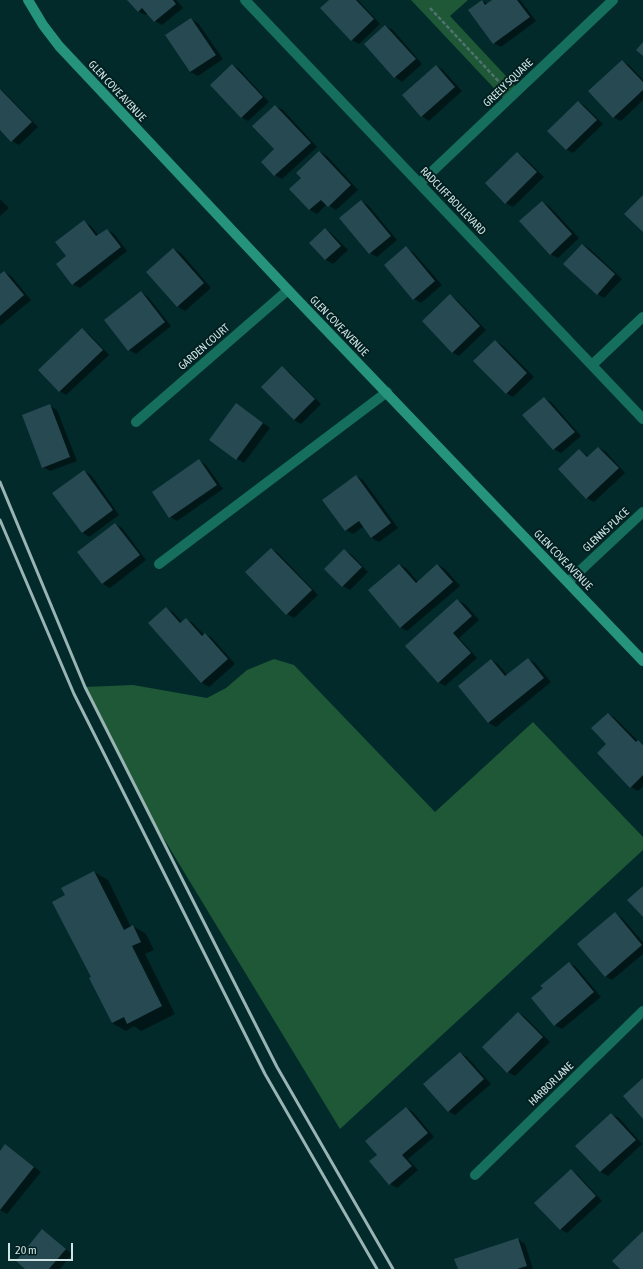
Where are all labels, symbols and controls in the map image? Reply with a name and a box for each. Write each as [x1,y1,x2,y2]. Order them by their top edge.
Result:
street label: GREELY SQUARE [481,56,535,110]
street label: GLEN COVE AVENUE [85,58,149,124]
street label: RADCLIFF BOULEVARD [417,165,489,237]
street label: GLEN COVE AVENUE [307,293,371,359]
street label: GARDEN COURT [176,321,232,373]
street label: GLENNS PLACE [580,505,632,555]
street label: GLEN COVE AVENUE [531,527,595,593]
street label: HARBOR LANE [526,1060,576,1108]
scale bar [10,1235,75,1261]
text: 20 m [15,1243,37,1257]

